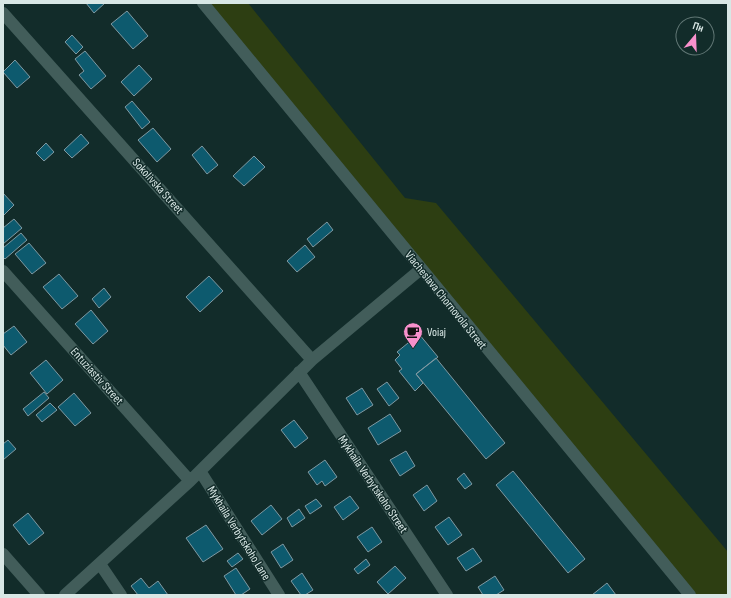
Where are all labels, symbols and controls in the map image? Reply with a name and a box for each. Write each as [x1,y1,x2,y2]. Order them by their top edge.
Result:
north arrow [675,16,715,56]
text: Пн [691,19,705,35]
street label: Sokolivska Street [129,155,187,217]
street label: Viacheslava Chornovola Street [401,248,490,353]
cafe icon: Voiaj [402,321,424,349]
place label: Voiaj [427,325,446,340]
street label: Entuziastiv Street [67,345,127,408]
street label: Mykhaila Verbytskoho Street [334,433,411,536]
street label: Mykhaila Verbytskoho Lane [204,483,274,583]

